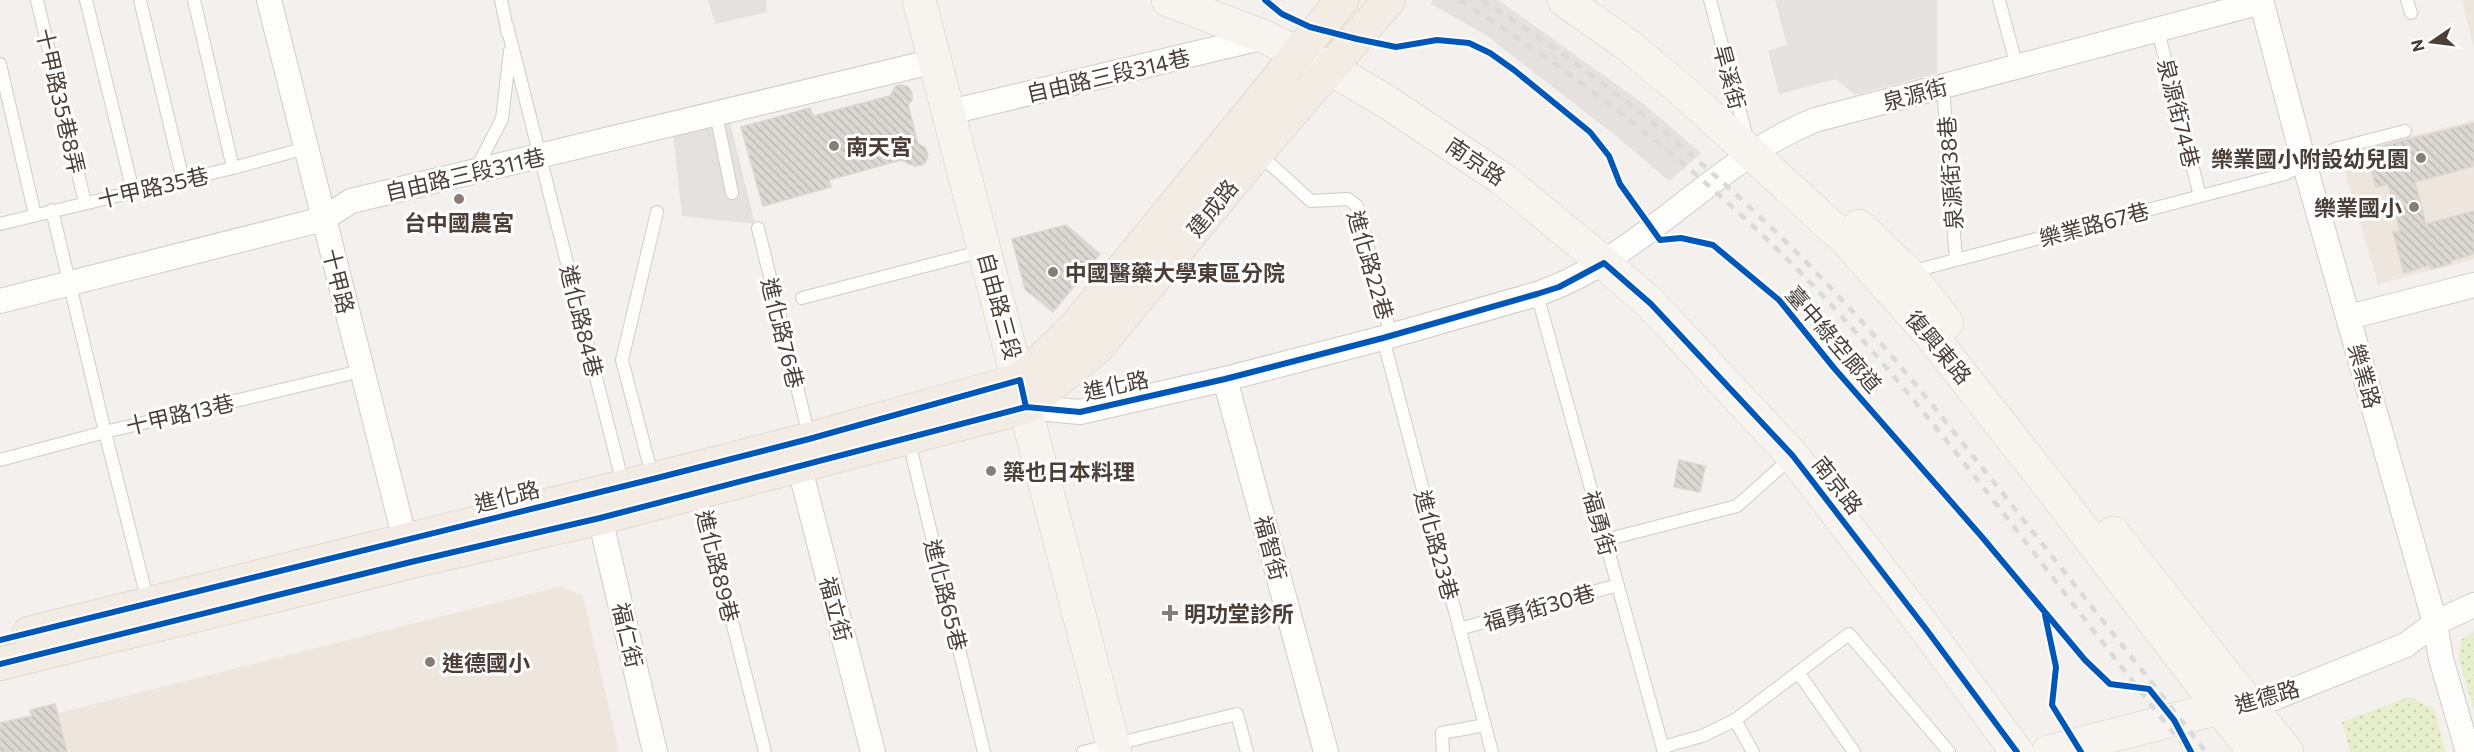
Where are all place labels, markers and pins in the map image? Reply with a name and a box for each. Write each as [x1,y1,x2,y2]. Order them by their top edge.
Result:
place label: 南天宮 [846,133,912,160]
marker: 南天宮 [827,139,841,153]
place label: 樂業國小附設幼兒園 [2211,145,2409,172]
marker: 樂業國小附設幼兒園 [2414,151,2428,165]
marker: 台中國農宮 [452,192,466,206]
place label: 樂業國小 [2314,194,2402,221]
marker: 樂業國小 [2407,200,2421,214]
place label: 台中國農宮 [404,209,514,236]
place label: 中國醫藥大學東區分院 [1065,259,1285,286]
marker: 中國醫藥大學東區分院 [1046,265,1060,279]
place label: 築也日本料理 [1003,458,1135,485]
marker: 築也日本料理 [984,464,998,478]
place label: 明功堂診所 [1184,600,1294,627]
marker: 明功堂診所 [1161,604,1179,622]
place label: 進德國小 [442,649,530,676]
marker: 進德國小 [423,655,437,669]

